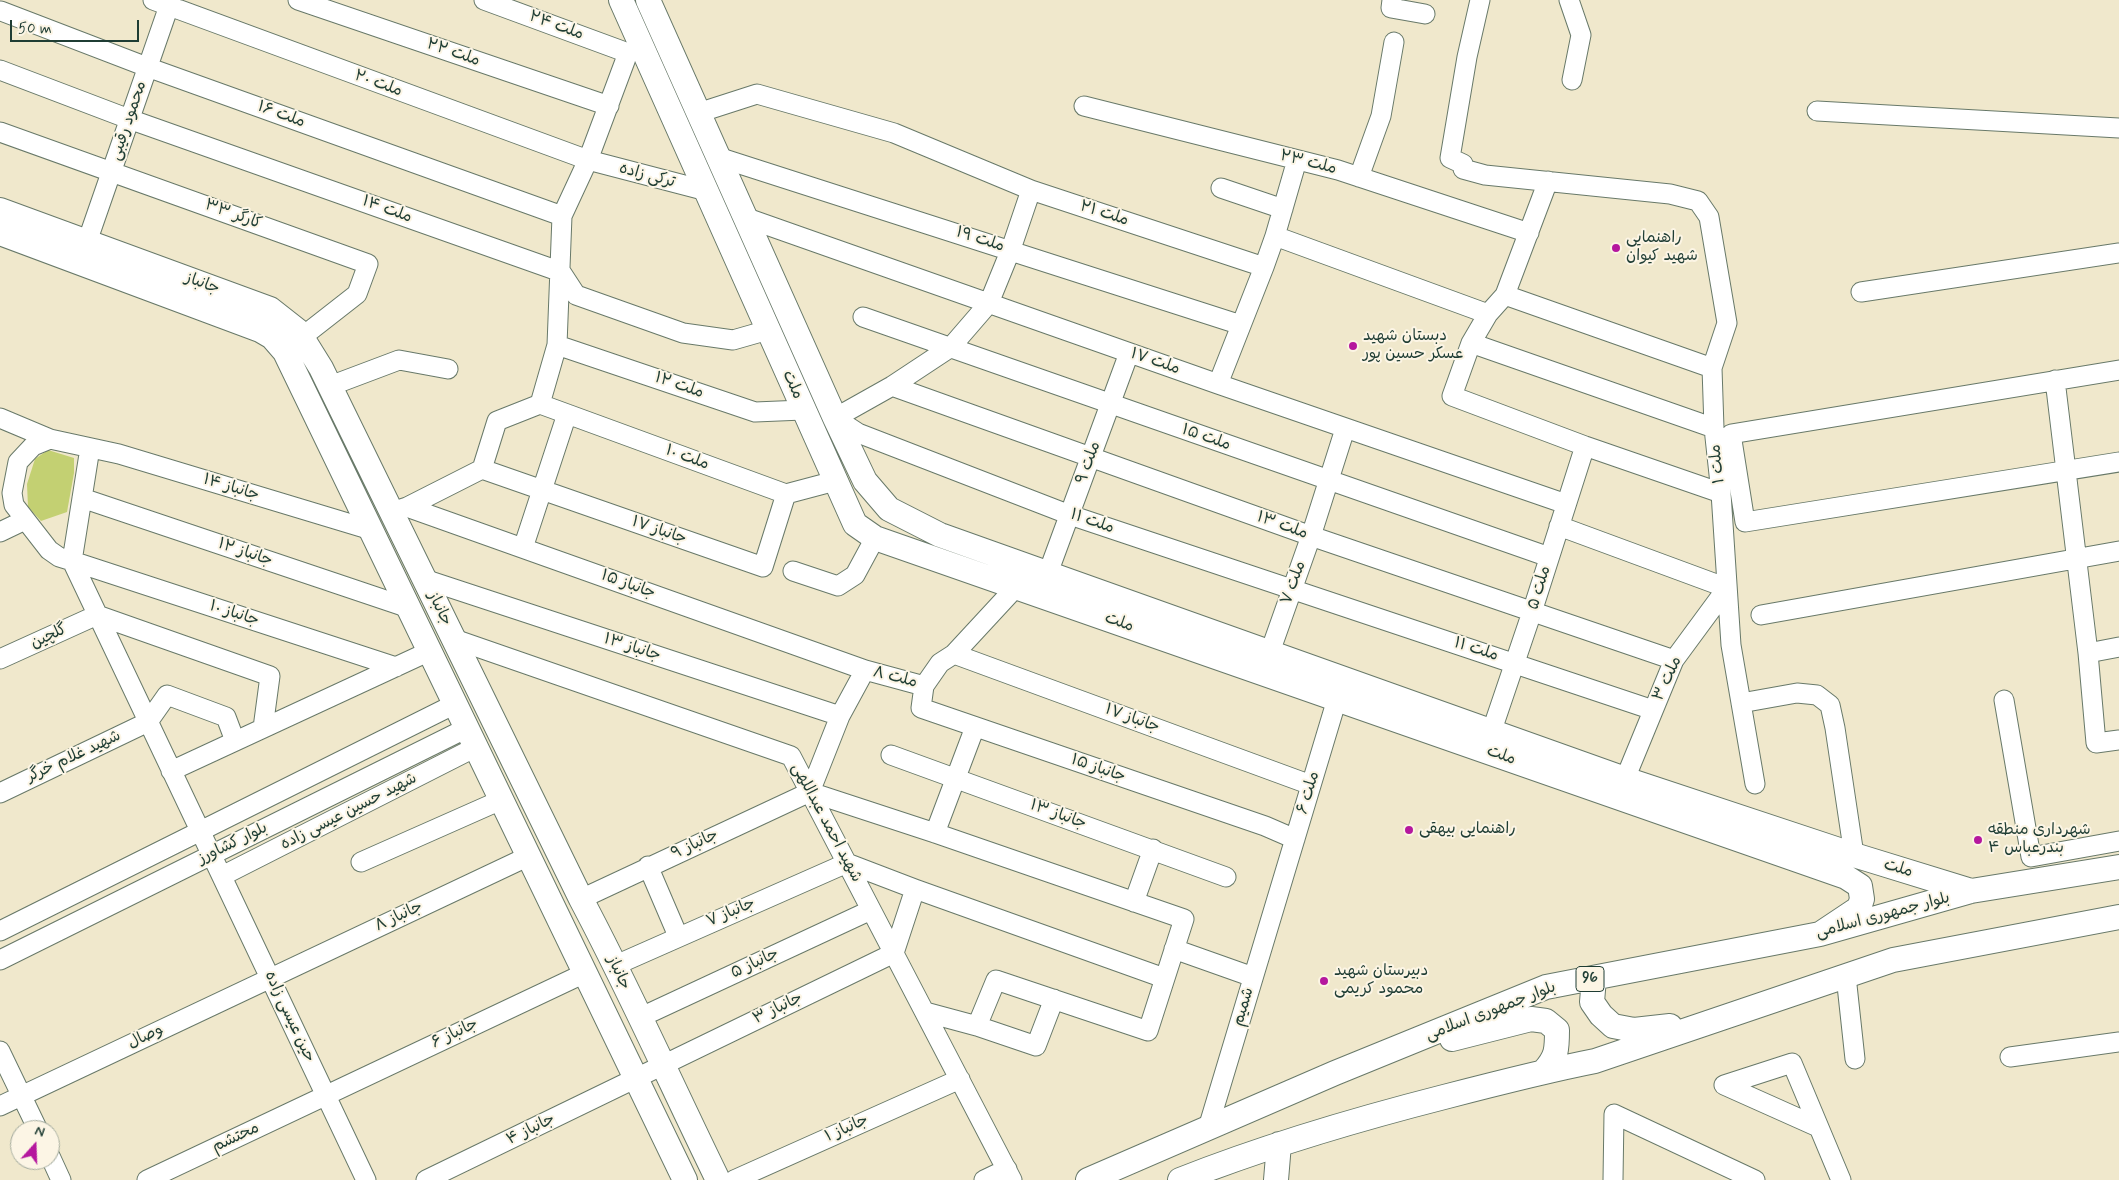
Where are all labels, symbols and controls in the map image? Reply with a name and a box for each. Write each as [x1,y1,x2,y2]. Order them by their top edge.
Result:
street label: ملت ۲۴ [526,7,586,45]
scale bar [12,10,141,42]
text: 50 m [18,19,52,39]
street label: ملت ۲۲ [424,35,482,71]
street label: ملت ۲۰ [351,66,405,102]
street label: محمود رقیبی [106,79,152,163]
street label: ملت ۱۶ [255,98,307,132]
street label: ملت ۲۳ [1278,147,1338,179]
street label: ترکی زاده [617,159,677,193]
street label: ملت ۱۴ [359,192,415,228]
street label: کارگر ۳۳ [202,196,264,234]
street label: ملت ۲۱ [1077,197,1131,231]
street label: ملت ۱۹ [953,223,1007,257]
place label: راهنمایی شهید کیوان [1626,229,1698,267]
marker: راهنمایی شهید کیوان [1610,242,1622,254]
street label: جانباز [182,269,222,299]
place label: دبستان شهید عسکر حسین پور [1363,327,1463,365]
marker: دبستان شهید عسکر حسین پور [1347,340,1359,352]
street label: ملت ۱۷ [1128,345,1182,379]
street label: ملت [777,368,807,402]
street label: ملت ۱۲ [652,369,706,403]
street label: ملت ۱۵ [1179,421,1233,455]
street label: ملت ۹ [1072,439,1106,487]
street label: ملت ۱۰ [663,441,711,475]
street label: ملت ۱ [1706,443,1730,485]
street label: جانباز ۱۴ [201,470,261,506]
street label: ملت ۱۱ [1067,506,1117,538]
street label: ملت ۱۳ [1254,508,1310,544]
street label: جانباز ۱۷ [629,513,689,549]
street label: جانباز ۱۲ [215,535,275,571]
street label: ملت ۷ [1277,559,1311,607]
street label: ملت ۵ [1524,564,1556,612]
street label: جانباز ۱۵ [598,566,658,604]
street label: جانباز [423,589,455,629]
street label: جانباز ۱۰ [207,597,261,631]
street label: ملت [1102,609,1136,637]
street label: گلچین [28,620,70,654]
street label: جانباز ۱۳ [601,630,663,666]
street label: ملت ۱۱ [1451,634,1501,666]
street label: ملت ۳ [1649,654,1687,704]
street label: ملت ۸ [871,663,919,693]
street label: جانباز ۱۷ [1102,700,1162,738]
street label: شهید غلام خرگر [24,727,124,787]
street label: ملت [1484,742,1518,770]
street label: جانباز ۱۵ [1068,751,1128,787]
street label: شهید احمد عبداللهی [787,760,865,886]
street label: شهید حسین عیسی زاده [278,769,420,855]
street label: ملت ۶ [1293,769,1325,817]
street label: جانباز ۱۳ [1027,796,1089,834]
street label: بلوار کشاورز [195,819,271,869]
place label: راهنمایی بیهقی [1419,820,1516,840]
place label: شهرداری منطقه ۴ بندرعباس [1988,821,2091,859]
marker: راهنمایی بیهقی [1403,824,1415,836]
street label: جانباز ۹ [668,826,722,864]
marker: شهرداری منطقه ۴ بندرعباس [1972,834,1984,846]
street label: ملت [1881,856,1915,882]
street label: بلوار جمهوری اسلامی [1814,889,1952,943]
street label: جانباز ۷ [704,894,758,932]
street label: جانباز ۸ [372,898,426,936]
street label: جانباز ۵ [728,945,782,983]
street label: جانباز [602,953,634,993]
place label: دبیرستان شهید محمود کریمی [1334,962,1428,1000]
road number: 96 [1576,966,1604,992]
street label: حین عیسی زاده [259,968,319,1066]
marker: دبیرستان شهید محمود کریمی [1318,975,1330,987]
street label: بلوار جمهوری اسلامی [1423,978,1559,1046]
street label: شمیم [1229,985,1259,1029]
street label: جانباز ۳ [750,989,806,1029]
street label: جانباز ۶ [429,1015,481,1053]
street label: وصال [125,1020,167,1054]
street label: جانباز ۴ [504,1110,558,1150]
street label: جانباز ۱ [822,1111,872,1147]
street label: محتشم [209,1119,263,1157]
north arrow [10,1120,60,1170]
text: N [32,1122,47,1142]

